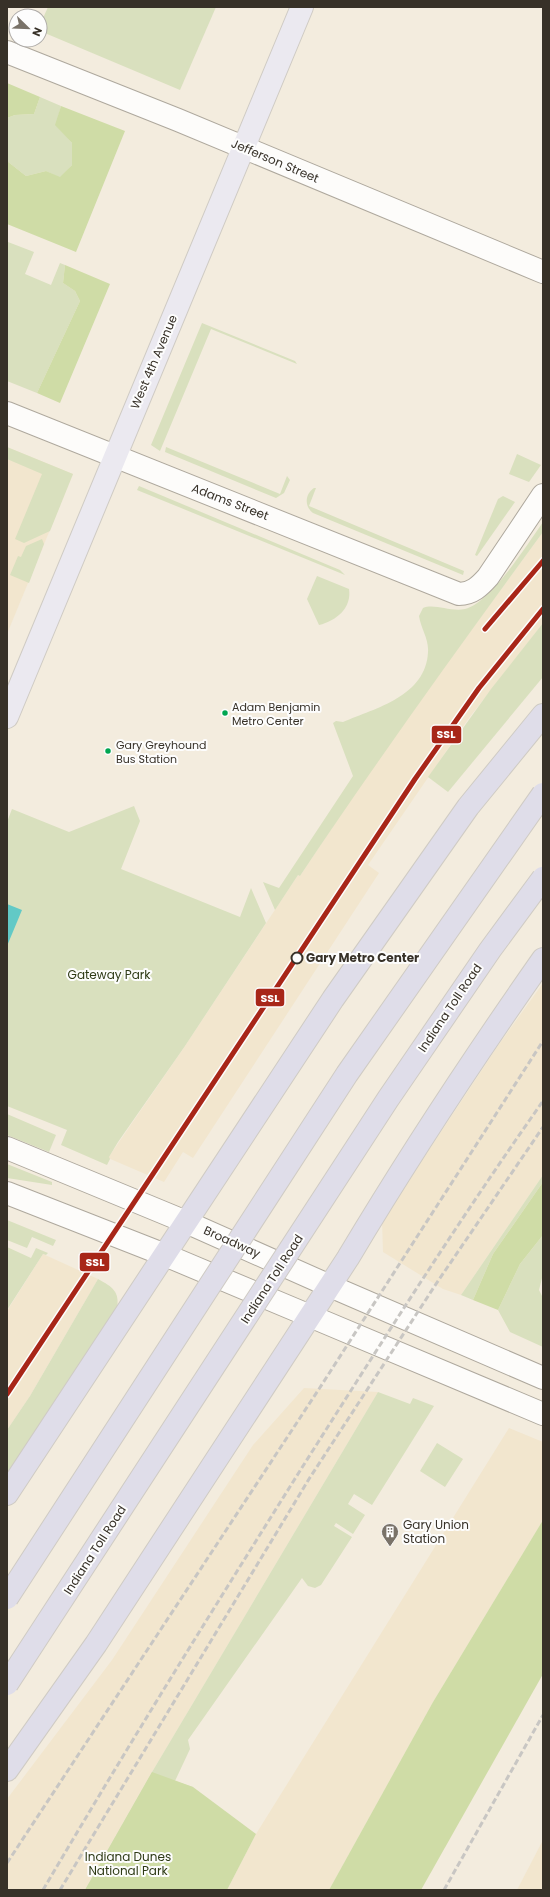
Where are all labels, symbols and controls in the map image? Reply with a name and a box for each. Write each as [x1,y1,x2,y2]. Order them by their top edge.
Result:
north arrow [8,8,48,48]
text: N [28,25,46,39]
street label: Jefferson Street [229,134,322,187]
street label: West 4th Avenue [126,312,181,412]
street label: Adams Street [189,479,271,524]
place label: Adam Benjamin Metro Center [232,699,320,729]
marker: Adam Benjamin Metro Center [220,708,230,718]
line badge: SSL [431,725,462,744]
text: SSL [437,726,456,742]
place label: Gary Greyhound Bus Station [116,737,207,767]
marker: Gary Greyhound Bus Station [103,746,113,756]
place label: Gary Metro Center [306,949,419,966]
marker: Gary Metro Center [290,951,304,965]
street label: Indiana Toll Road [414,960,486,1055]
park label: Gateway Park [68,966,151,983]
line badge: SSL [255,988,285,1007]
text: SSL [261,990,280,1006]
street label: Broadway [201,1221,263,1262]
street label: Indiana Toll Road [236,1231,307,1327]
line badge: SSL [79,1252,110,1272]
text: SSL [86,1254,105,1270]
street label: Indiana Toll Road [59,1502,130,1598]
place label: Gary Union Station [403,1516,469,1547]
building icon: Gary Union Station [380,1522,400,1547]
park label: Indiana Dunes National Park [85,1848,171,1879]

